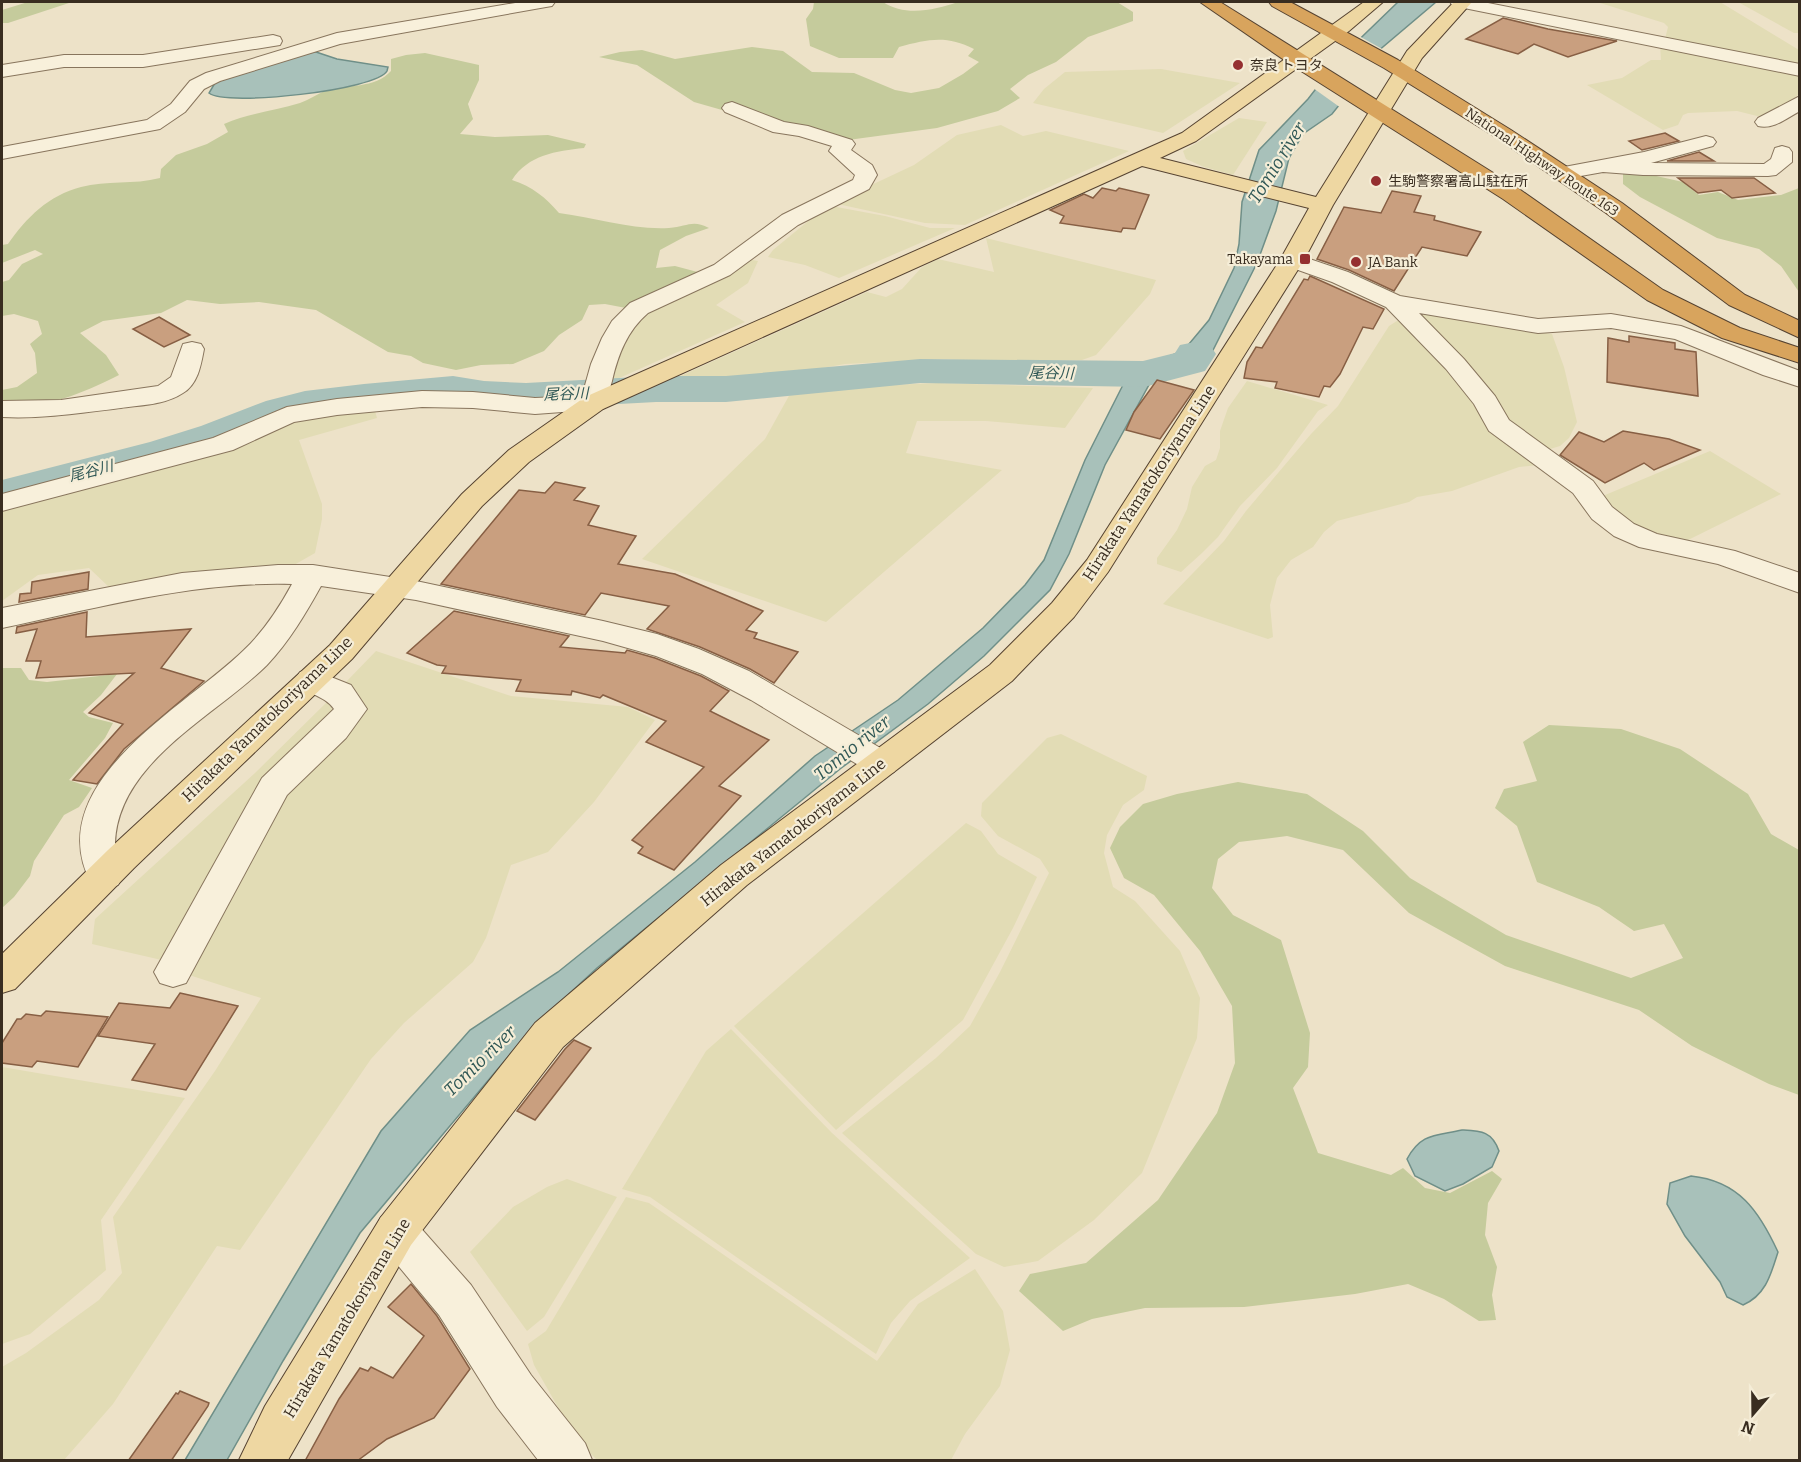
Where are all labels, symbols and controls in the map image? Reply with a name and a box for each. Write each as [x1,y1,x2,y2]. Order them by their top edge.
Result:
place label: 奈良 トヨタ [1250,57,1323,74]
marker: 奈良 トヨタ [1231,58,1245,72]
street label: National Highway Route 163 [1462,104,1622,220]
water label: Tomio river [1243,118,1311,208]
place label: 生駒警察署高山駐在所 [1388,173,1528,190]
marker: 生駒警察署高山駐在所 [1369,174,1383,188]
place label: Takayama [1227,251,1293,268]
marker: Takayama [1298,252,1312,266]
place label: JA Bank [1367,254,1418,271]
marker: JA Bank [1349,255,1363,269]
water label: 尾谷川 [1028,364,1076,382]
street label: Hirakata Yamatokoriyama Line [1079,382,1219,584]
water label: 尾谷川 [543,384,591,404]
water label: 尾谷川 [67,456,117,485]
street label: Hirakata Yamatokoriyama Line [178,632,356,806]
water label: Tomio river [809,710,895,785]
street label: Hirakata Yamatokoriyama Line [697,754,889,910]
water label: Tomio river [439,1021,521,1101]
street label: Hirakata Yamatokoriyama Line [280,1215,414,1421]
north arrow [1723,1384,1783,1444]
text: N [1739,1417,1757,1439]

